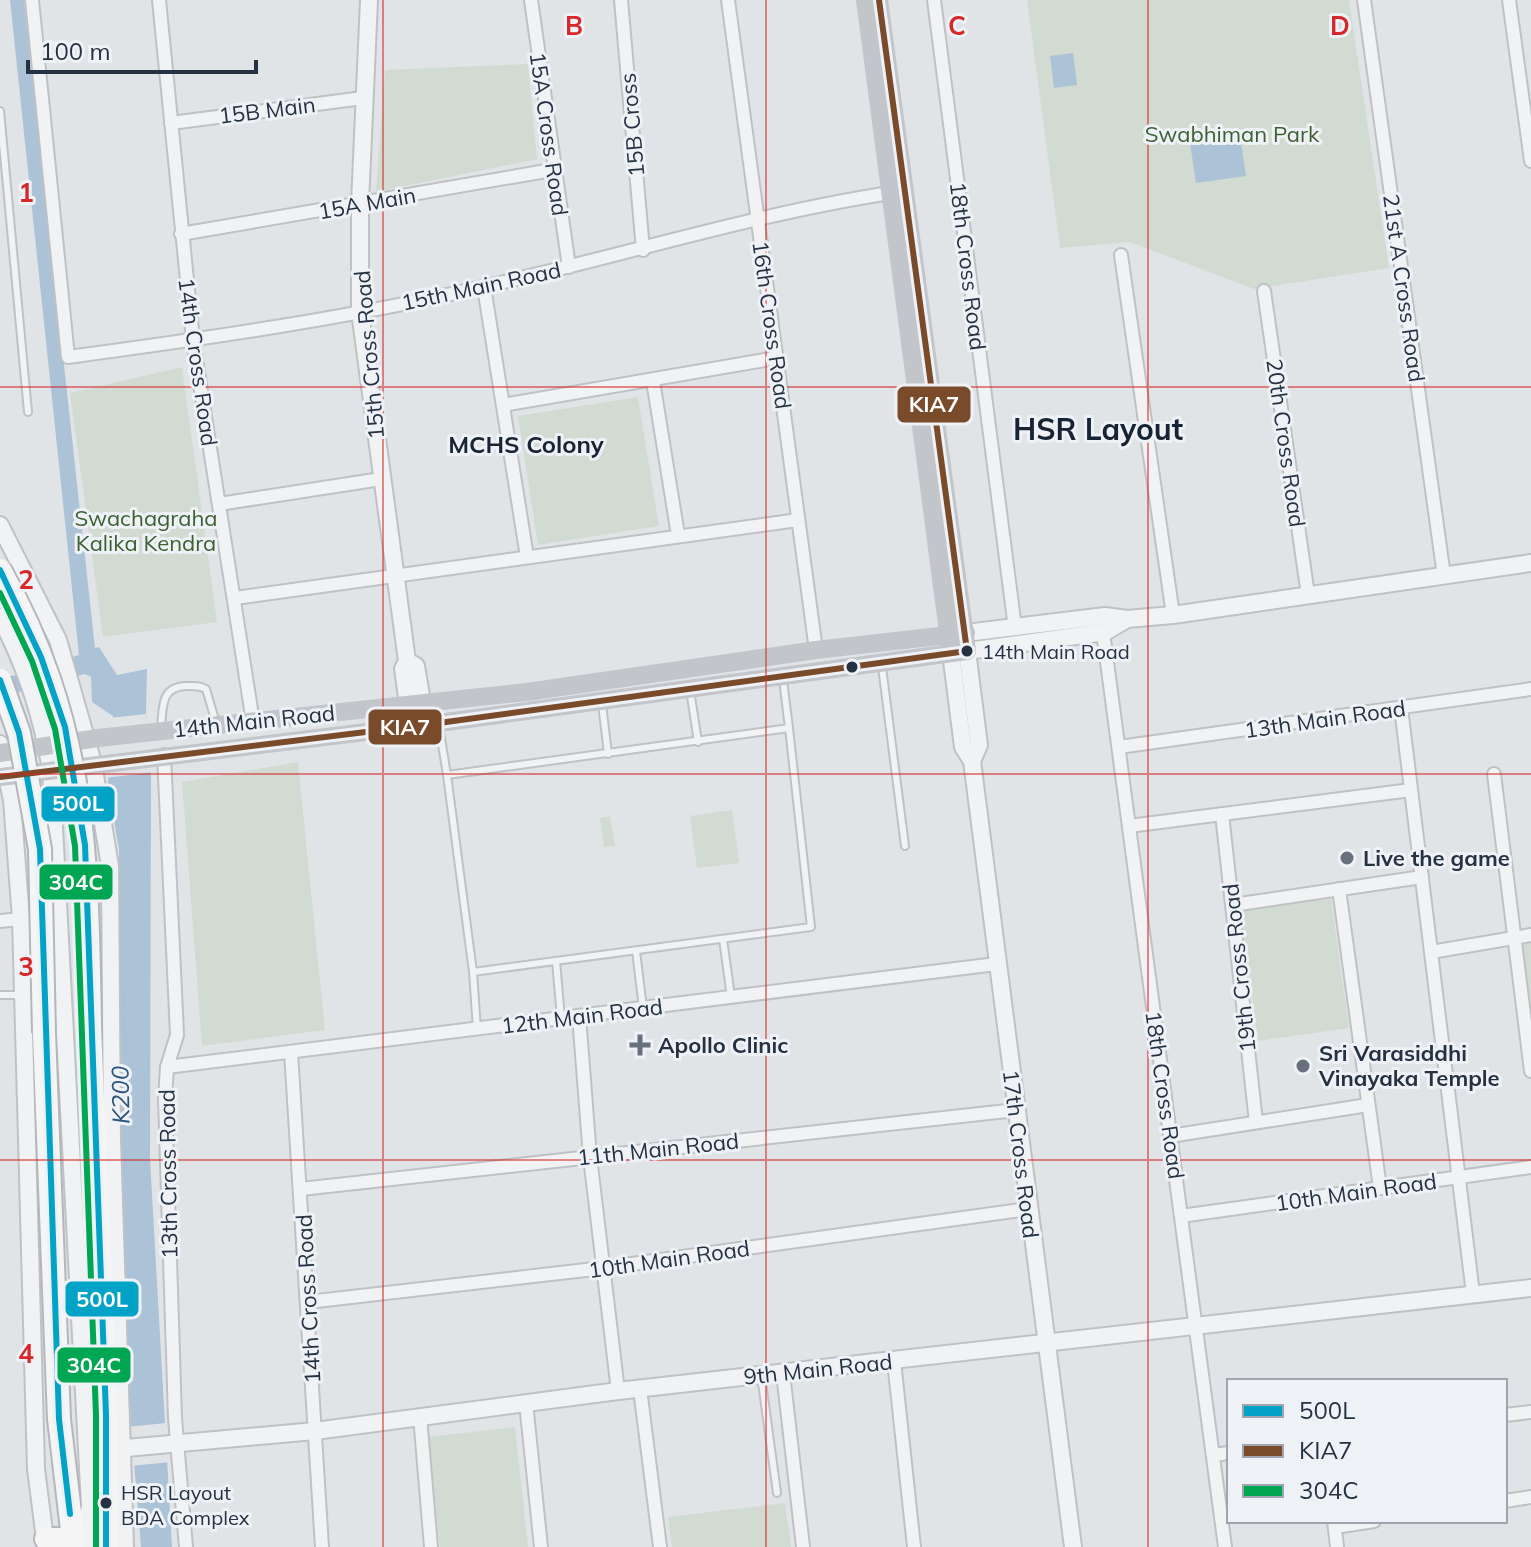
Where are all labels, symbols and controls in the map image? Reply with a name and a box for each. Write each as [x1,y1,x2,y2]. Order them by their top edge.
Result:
text: B [565,9,583,42]
text: C [948,9,966,42]
text: D [1330,9,1350,42]
scale bar [28,24,256,74]
text: 100 m [40,36,111,66]
street label: 15A Cross Road [524,50,574,218]
street label: 15B Cross [614,72,650,178]
street label: 15B Main [217,90,317,130]
park label: Swabhiman Park [1145,120,1320,148]
text: 1 [18,176,34,209]
street label: 18th Cross Road [944,180,992,352]
street label: 15A Main [316,181,418,225]
street label: 21st A Cross Road [1377,192,1431,384]
street label: 16th Cross Road [746,239,798,411]
street label: 15th Main Road [399,255,563,317]
street label: 15th Cross Road [348,269,390,441]
street label: 14th Cross Road [172,276,224,448]
street label: 20th Cross Road [1260,357,1312,529]
line badge: KIA7 [896,385,972,424]
text: KIA7 [909,390,959,418]
district label: HSR Layout [1013,410,1183,448]
district label: MCHS Colony [448,429,605,459]
park label: Swachagraha Kalika Kendra [74,504,218,557]
text: 2 [18,563,34,596]
place label: 14th Main Road [982,639,1130,664]
marker: 14th Main Road [959,643,975,659]
unlabelled marker [844,659,860,675]
street label: 13th Main Road [1243,694,1407,744]
street label: 14th Main Road [172,699,336,743]
line badge: KIA7 [367,708,443,746]
text: KIA7 [380,713,430,741]
line badge: 500L [40,785,116,823]
text: 500L [52,789,104,817]
place label: Live the game [1363,844,1510,872]
marker: Live the game [1338,849,1356,867]
line badge: 304C [38,863,114,901]
text: 304C [49,868,103,896]
street label: 19th Cross Road [1216,882,1262,1054]
text: 3 [18,950,34,983]
street label: 12th Main Road [500,992,664,1040]
street label: 18th Cross Road [1139,1009,1191,1181]
place label: Apollo Clinic [658,1031,788,1059]
marker: Apollo Clinic [629,1034,651,1056]
place label: Sri Varasiddhi Vinayaka Temple [1318,1039,1500,1092]
marker: Sri Varasiddhi Vinayaka Temple [1294,1057,1312,1075]
water label: K200 [104,1065,136,1124]
street label: 17th Cross Road [997,1068,1045,1240]
street label: 13th Cross Road [153,1089,183,1259]
street label: 11th Main Road [576,1127,740,1171]
street label: 10th Main Road [1274,1167,1438,1217]
street label: 14th Cross Road [290,1214,326,1384]
street label: 10th Main Road [587,1234,751,1284]
line badge: 500L [64,1280,140,1318]
text: 500L [76,1285,128,1313]
text: 4 [18,1337,34,1370]
line badge: 304C [56,1346,132,1384]
street label: 9th Main Road [742,1347,894,1391]
text: 304C [67,1351,121,1379]
legend [1227,1379,1507,1523]
text: 500L [1299,1395,1355,1425]
text: KIA7 [1299,1435,1352,1465]
text: 304C [1299,1475,1359,1505]
place label: HSR Layout BDA Complex [121,1480,250,1530]
marker: HSR Layout BDA Complex [98,1495,114,1511]

